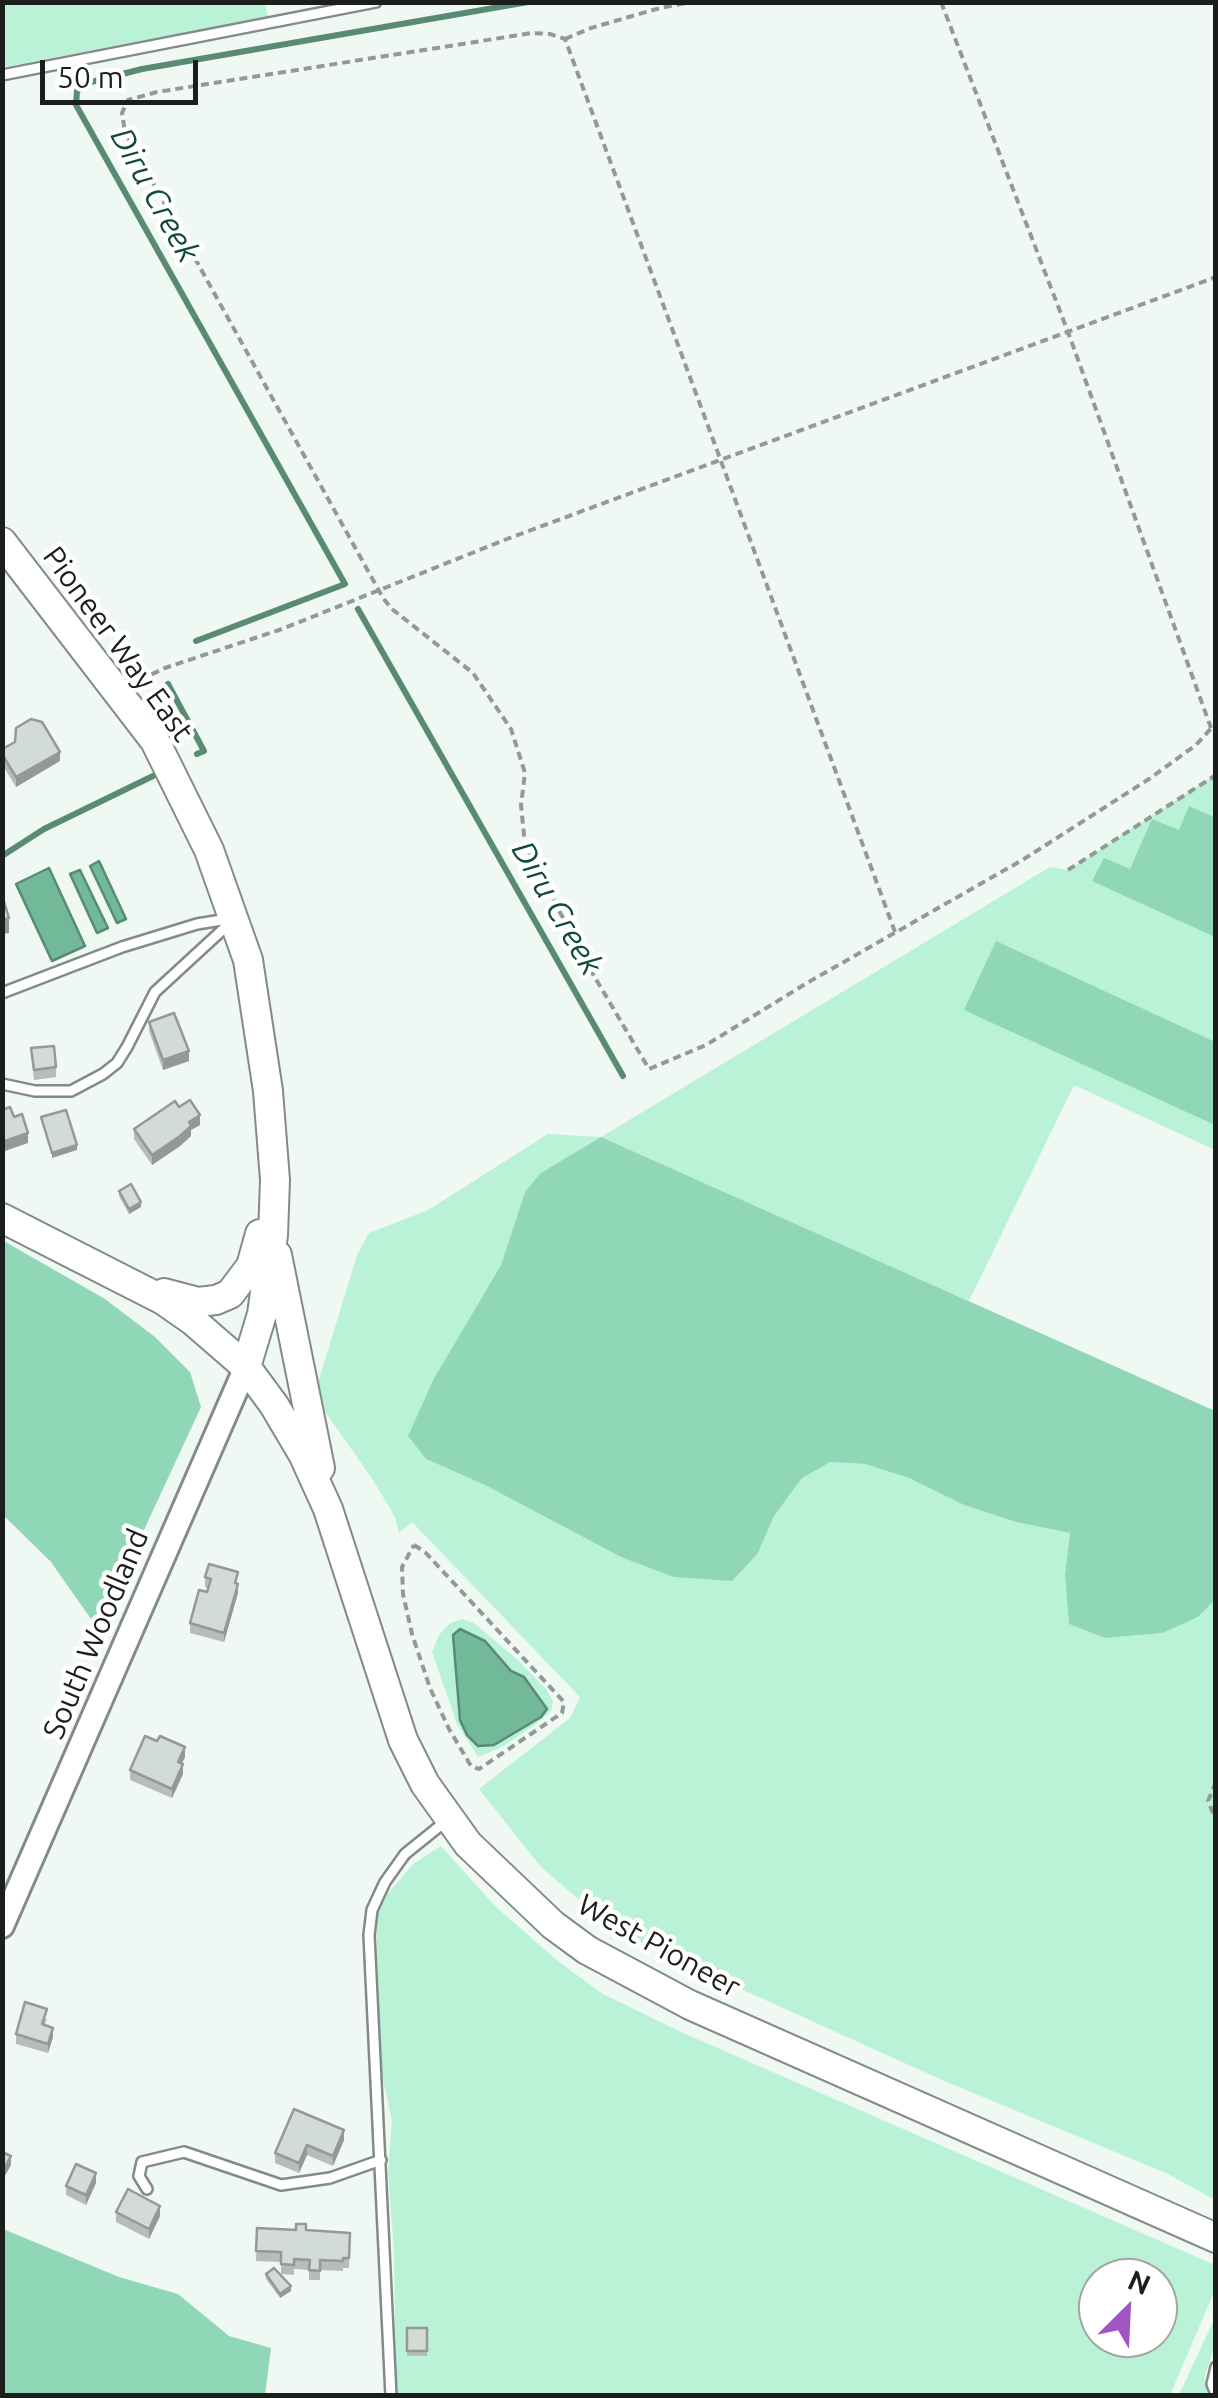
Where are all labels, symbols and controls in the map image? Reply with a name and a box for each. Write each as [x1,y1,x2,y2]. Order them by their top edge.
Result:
scale bar [45,40,202,102]
text: 50 m [57,60,124,94]
water label: Diru Creek [102,121,208,269]
street label: Pioneer Way East [35,540,201,748]
water label: Diru Creek [503,834,611,982]
street label: South Woodland [36,1524,156,1744]
street label: West Pioneer [572,1887,746,2005]
north arrow [1078,2258,1178,2358]
text: N [1124,2264,1155,2300]

